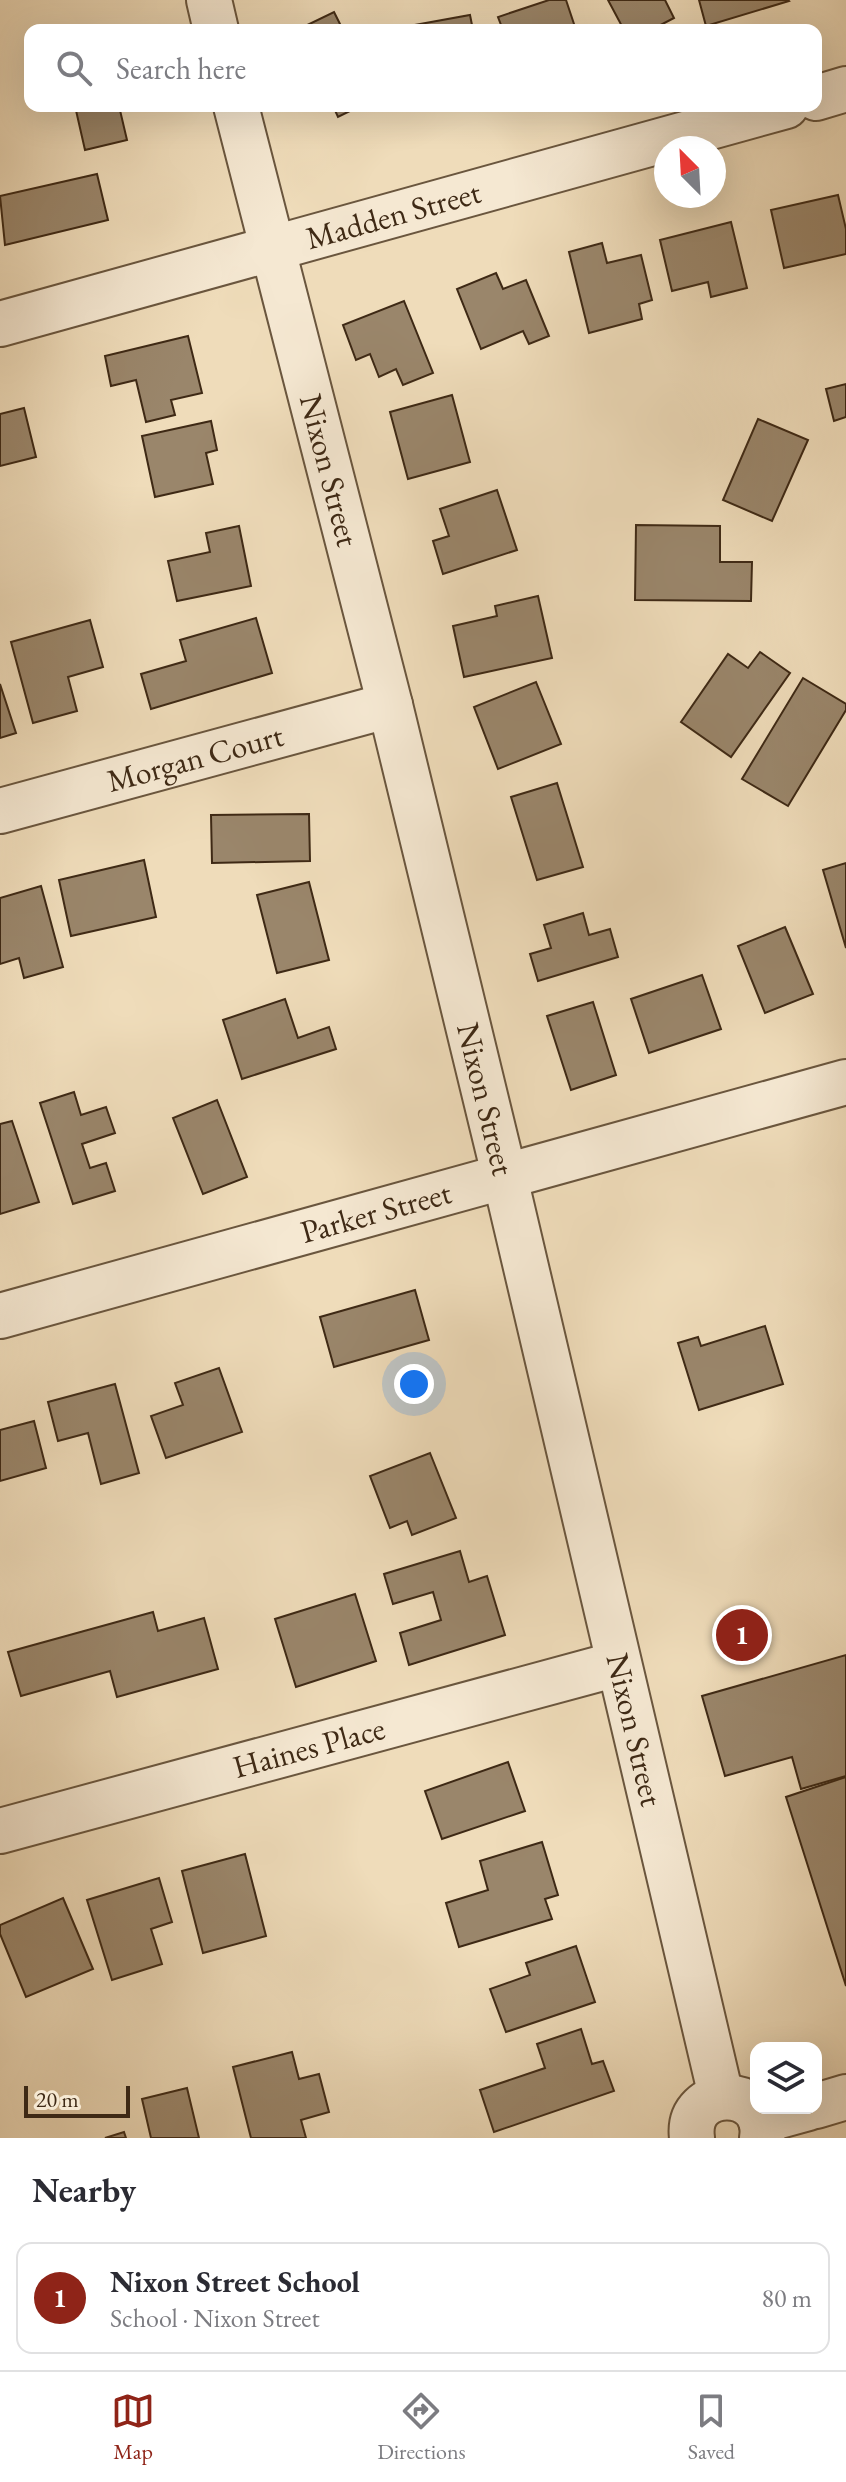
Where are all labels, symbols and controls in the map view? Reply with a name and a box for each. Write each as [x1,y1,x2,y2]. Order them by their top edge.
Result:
search box [24,24,822,112]
icon: search [52,46,96,90]
text: Search here [116,49,246,88]
north arrow [654,136,726,208]
street label: Madden Street [301,171,485,259]
street label: Nixon Street [290,390,369,551]
street label: Morgan Court [102,714,288,802]
street label: Nixon Street [447,1018,525,1180]
street label: Parker Street [296,1171,456,1253]
your location [394,1364,434,1404]
pin: 1 [716,1605,768,1665]
street label: Nixon Street [597,1649,673,1810]
street label: Haines Place [228,1707,390,1788]
map controls [750,2042,822,2114]
button: layers [750,2042,822,2114]
scale bar [24,2082,130,2118]
text: 20 m [36,2085,79,2114]
text: Nearby [32,2168,136,2212]
text: Nixon Street School [110,2262,360,2301]
text: 1 [53,2281,67,2315]
text: 80 m [762,2281,812,2315]
text: School · Nixon Street [110,2301,320,2335]
tab: Map [111,2389,155,2466]
tab: Directions [377,2389,466,2466]
tab: Saved [688,2389,735,2466]

